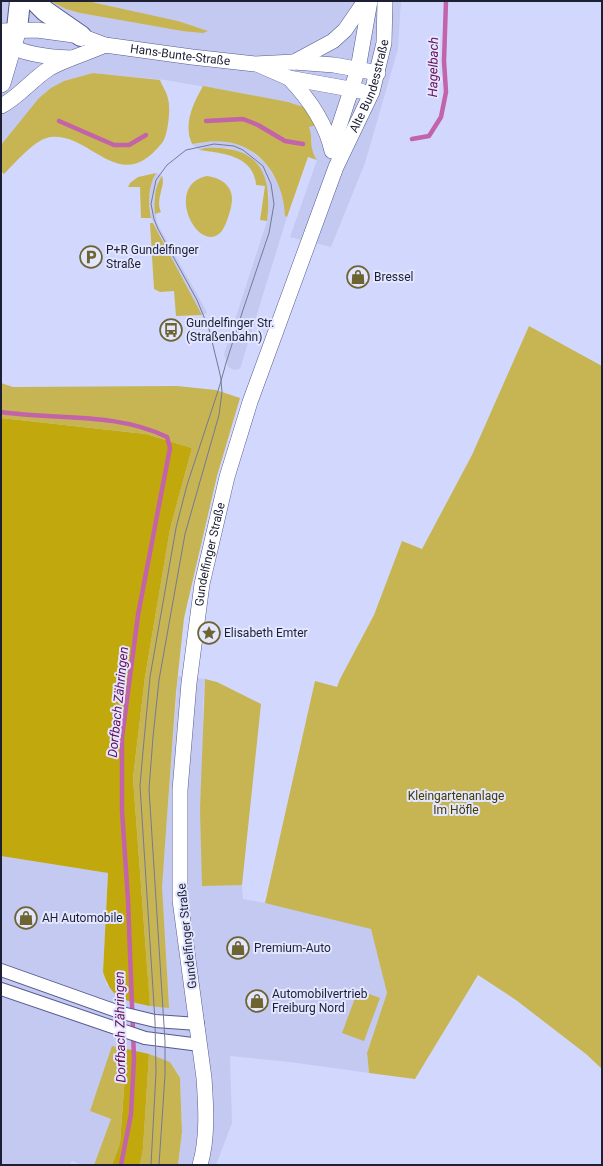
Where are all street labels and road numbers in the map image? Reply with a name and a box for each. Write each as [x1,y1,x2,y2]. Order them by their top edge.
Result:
street label: Alte Bundesstraße [347,39,391,135]
street label: Hans-Bunte-Straße [129,42,231,68]
street label: Gundelfinger Straße [192,501,228,607]
street label: Gundelfinger Straße [175,883,199,989]

